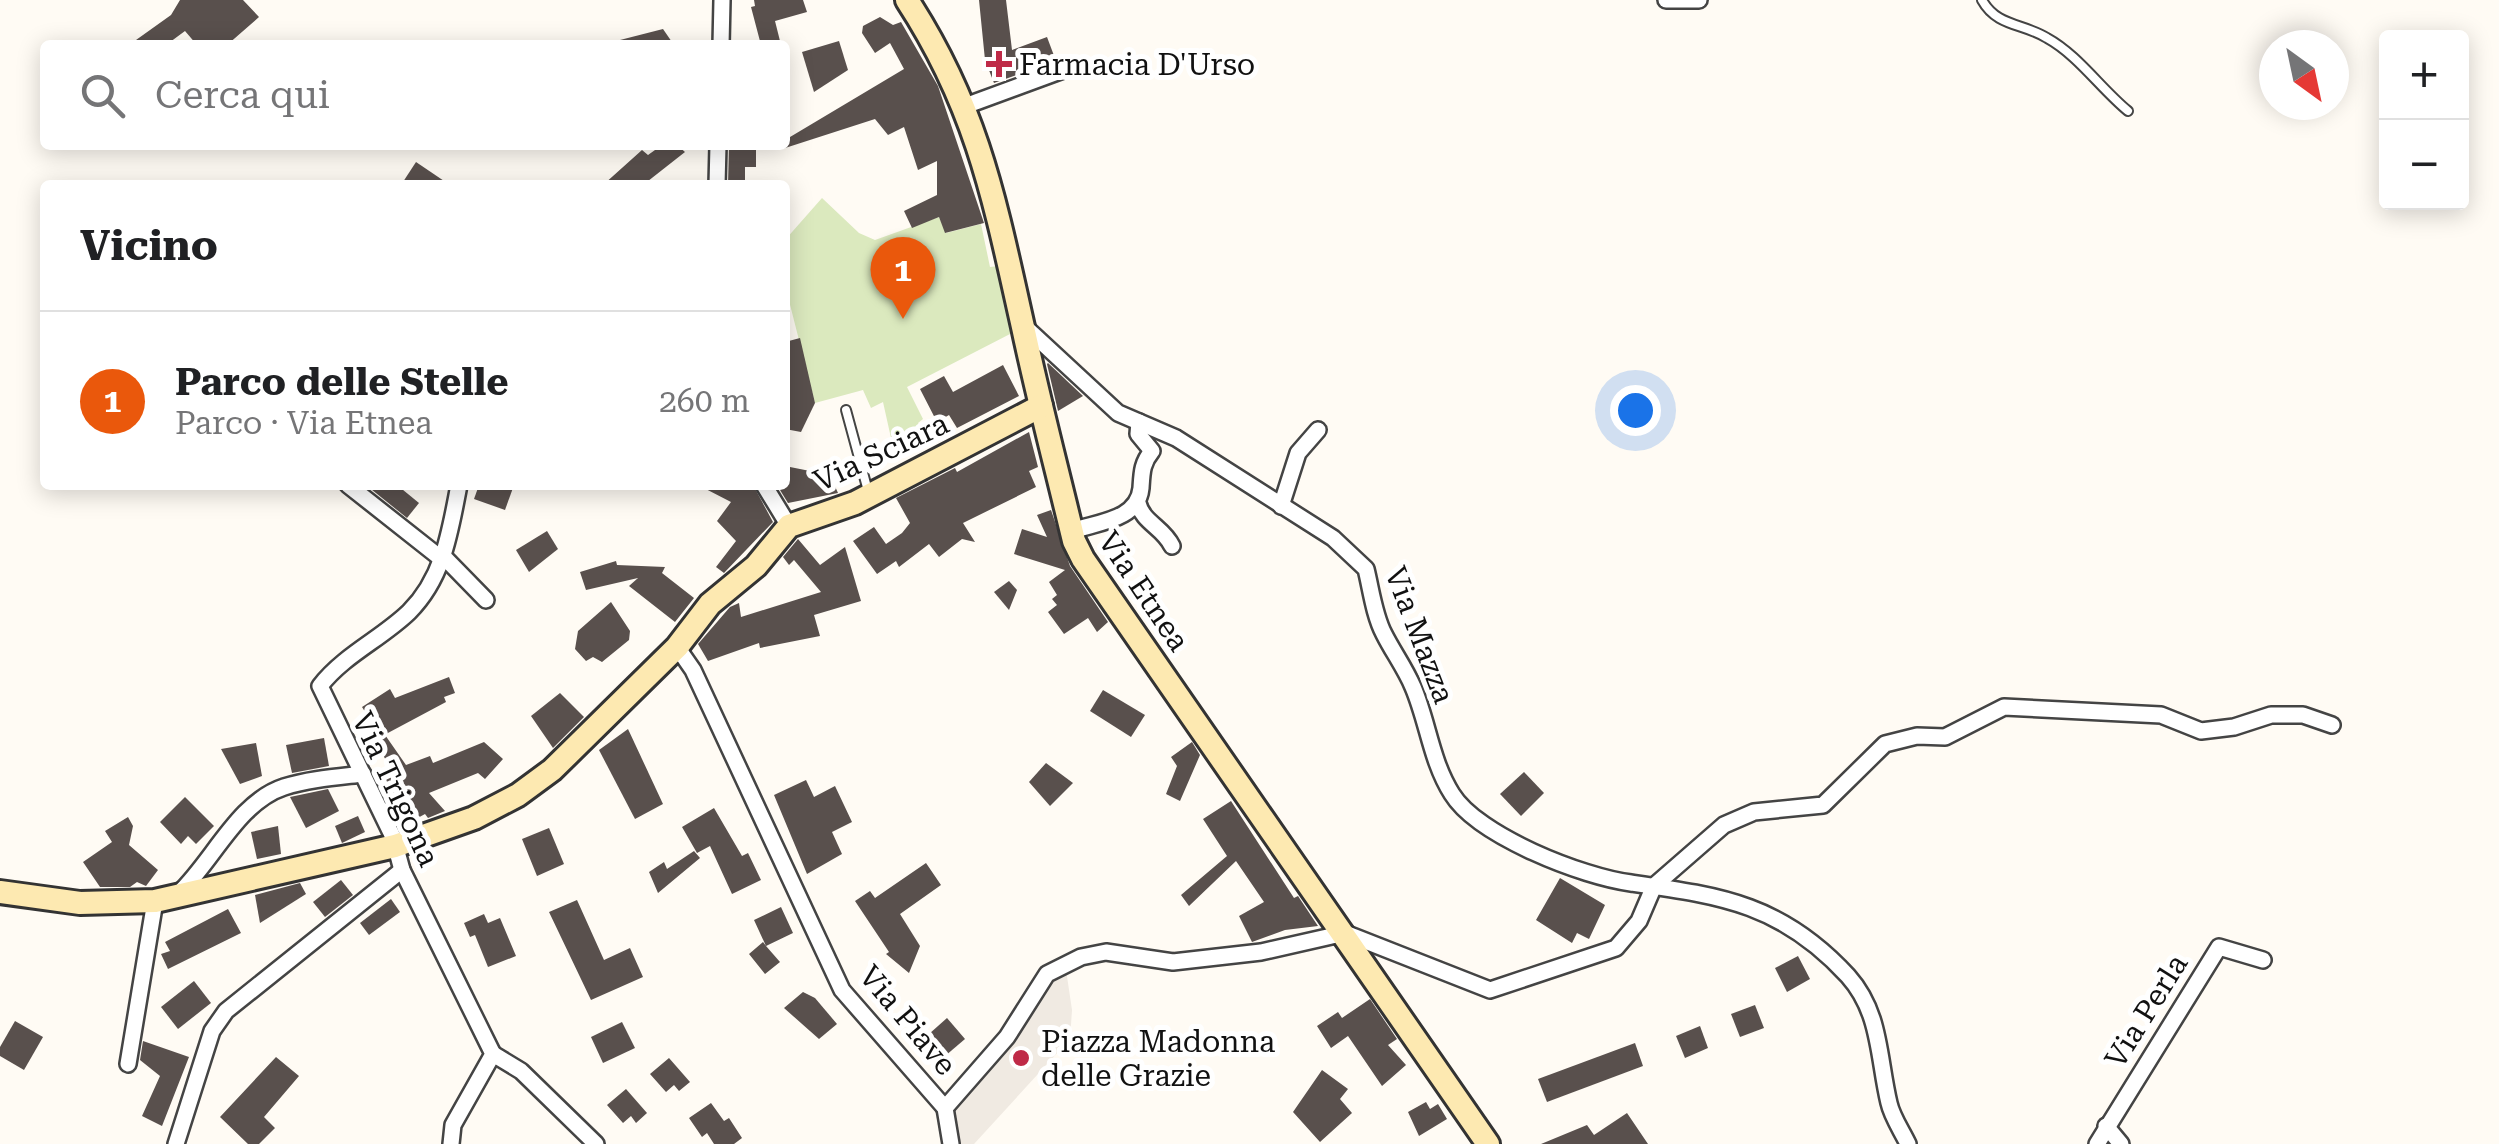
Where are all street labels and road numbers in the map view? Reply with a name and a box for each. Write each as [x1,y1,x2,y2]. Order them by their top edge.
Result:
street label: Via Sciara [808,406,954,498]
street label: Via Etnea [1091,525,1197,657]
street label: Via Mazza [1378,562,1462,708]
street label: Via Trigona [345,706,447,872]
street label: Via Perla [2097,948,2195,1074]
street label: Via Piave [852,958,964,1082]

